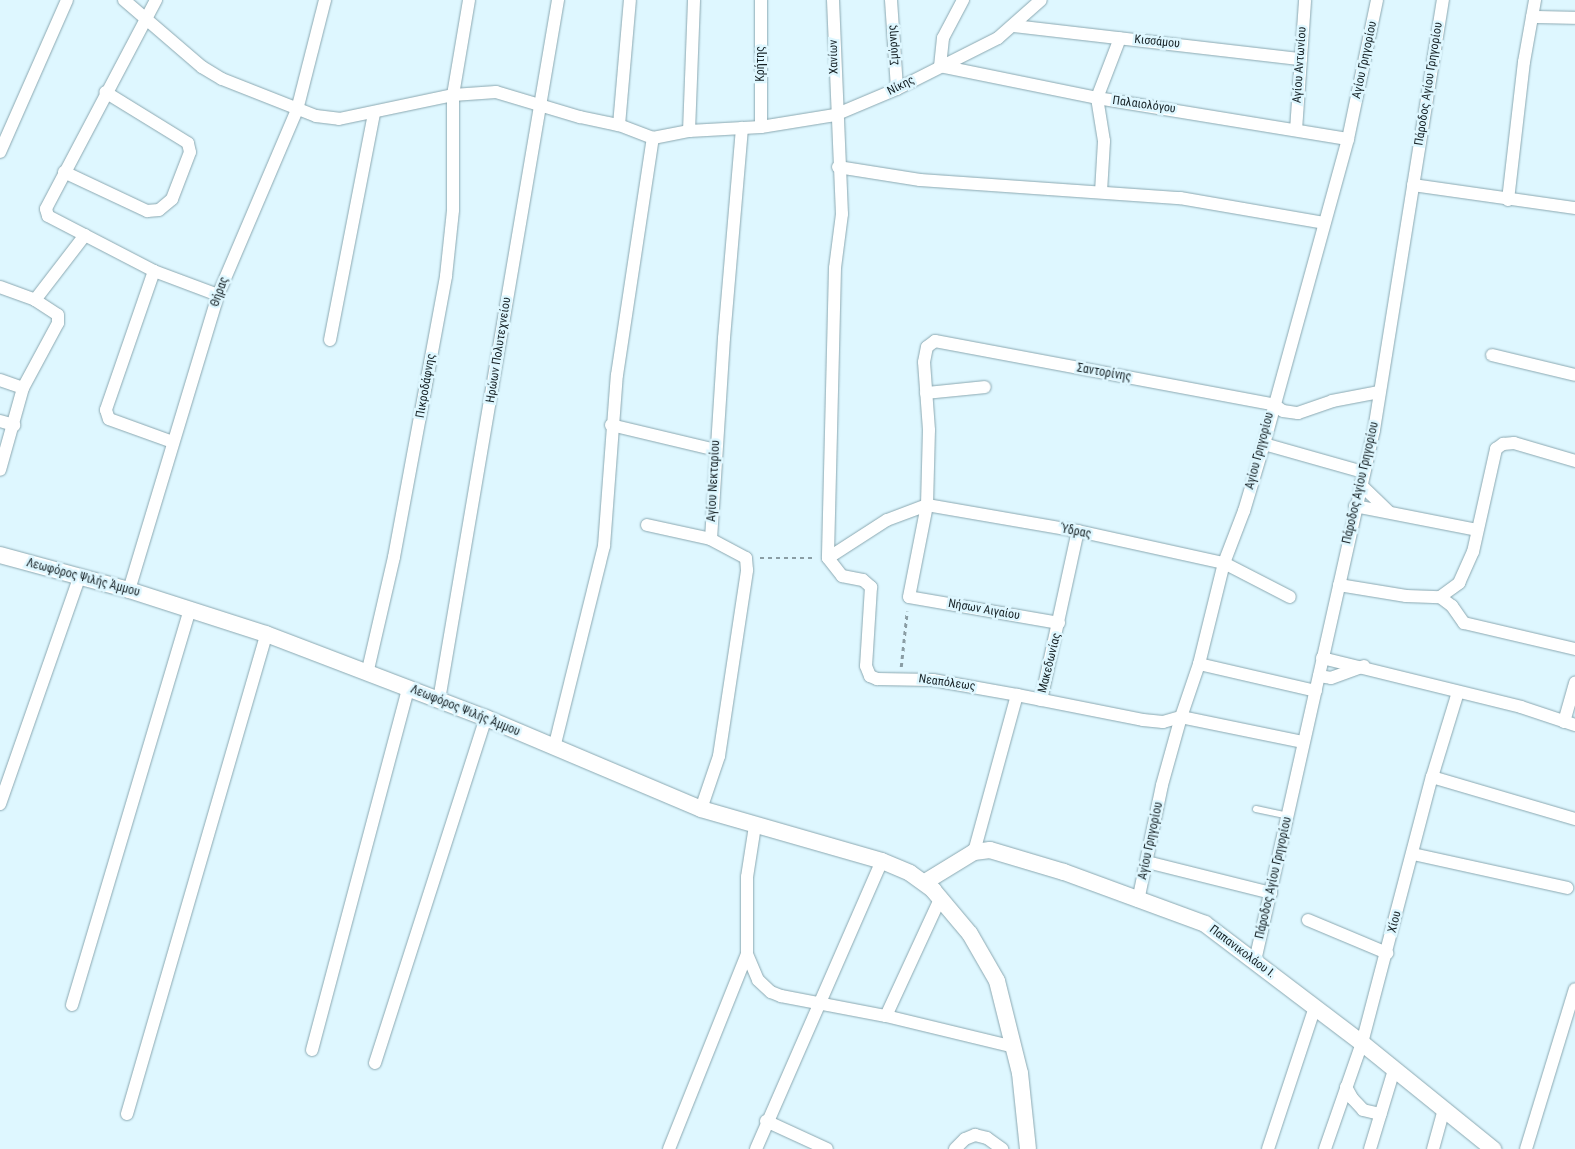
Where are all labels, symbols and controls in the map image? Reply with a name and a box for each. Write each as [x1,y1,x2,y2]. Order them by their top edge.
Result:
street label: Αγίου Γρηγορίου [1350,20,1380,100]
street label: Πάροδος Αγίου Γρηγορίου [1412,21,1446,147]
street label: Σμύρνης [885,24,903,66]
street label: Αγίου Αντωνίου [1290,26,1310,104]
street label: Κισσάμου [1134,32,1180,52]
street label: Χανίων [826,40,842,74]
street label: Κρήτης [754,46,768,82]
street label: Νίκης [885,73,917,99]
street label: Παλαιολόγου [1111,93,1177,117]
street label: Θήρας [208,275,232,309]
street label: Ηρώων Πολυτεχνείου [484,296,514,404]
street label: Πικροδάφνης [413,353,439,419]
street label: Σαντορίνης [1076,361,1132,385]
street label: Αγίου Γρηγορίου [1243,411,1277,491]
street label: Πάροδος Αγίου Γρηγορίου [1340,421,1382,545]
street label: Αγίου Νεκταρίου [705,440,723,522]
street label: Ύδρας [1060,522,1092,542]
street label: Λεωφόρος Ψιλής Άμμου [25,556,141,600]
street label: Νήσων Αιγαίου [947,597,1021,623]
street label: Μακεδωνίας [1036,631,1064,695]
street label: Νεαπόλεως [918,672,976,694]
street label: Λεωφόρος Ψιλής Άμμου [408,682,522,740]
street label: Αγίου Γρηγορίου [1136,801,1166,881]
street label: Πάροδος Αγίου Γρηγορίου [1253,816,1295,940]
street label: Χίου [1385,910,1405,934]
street label: Παπανικολάου Ι. [1206,923,1278,981]

